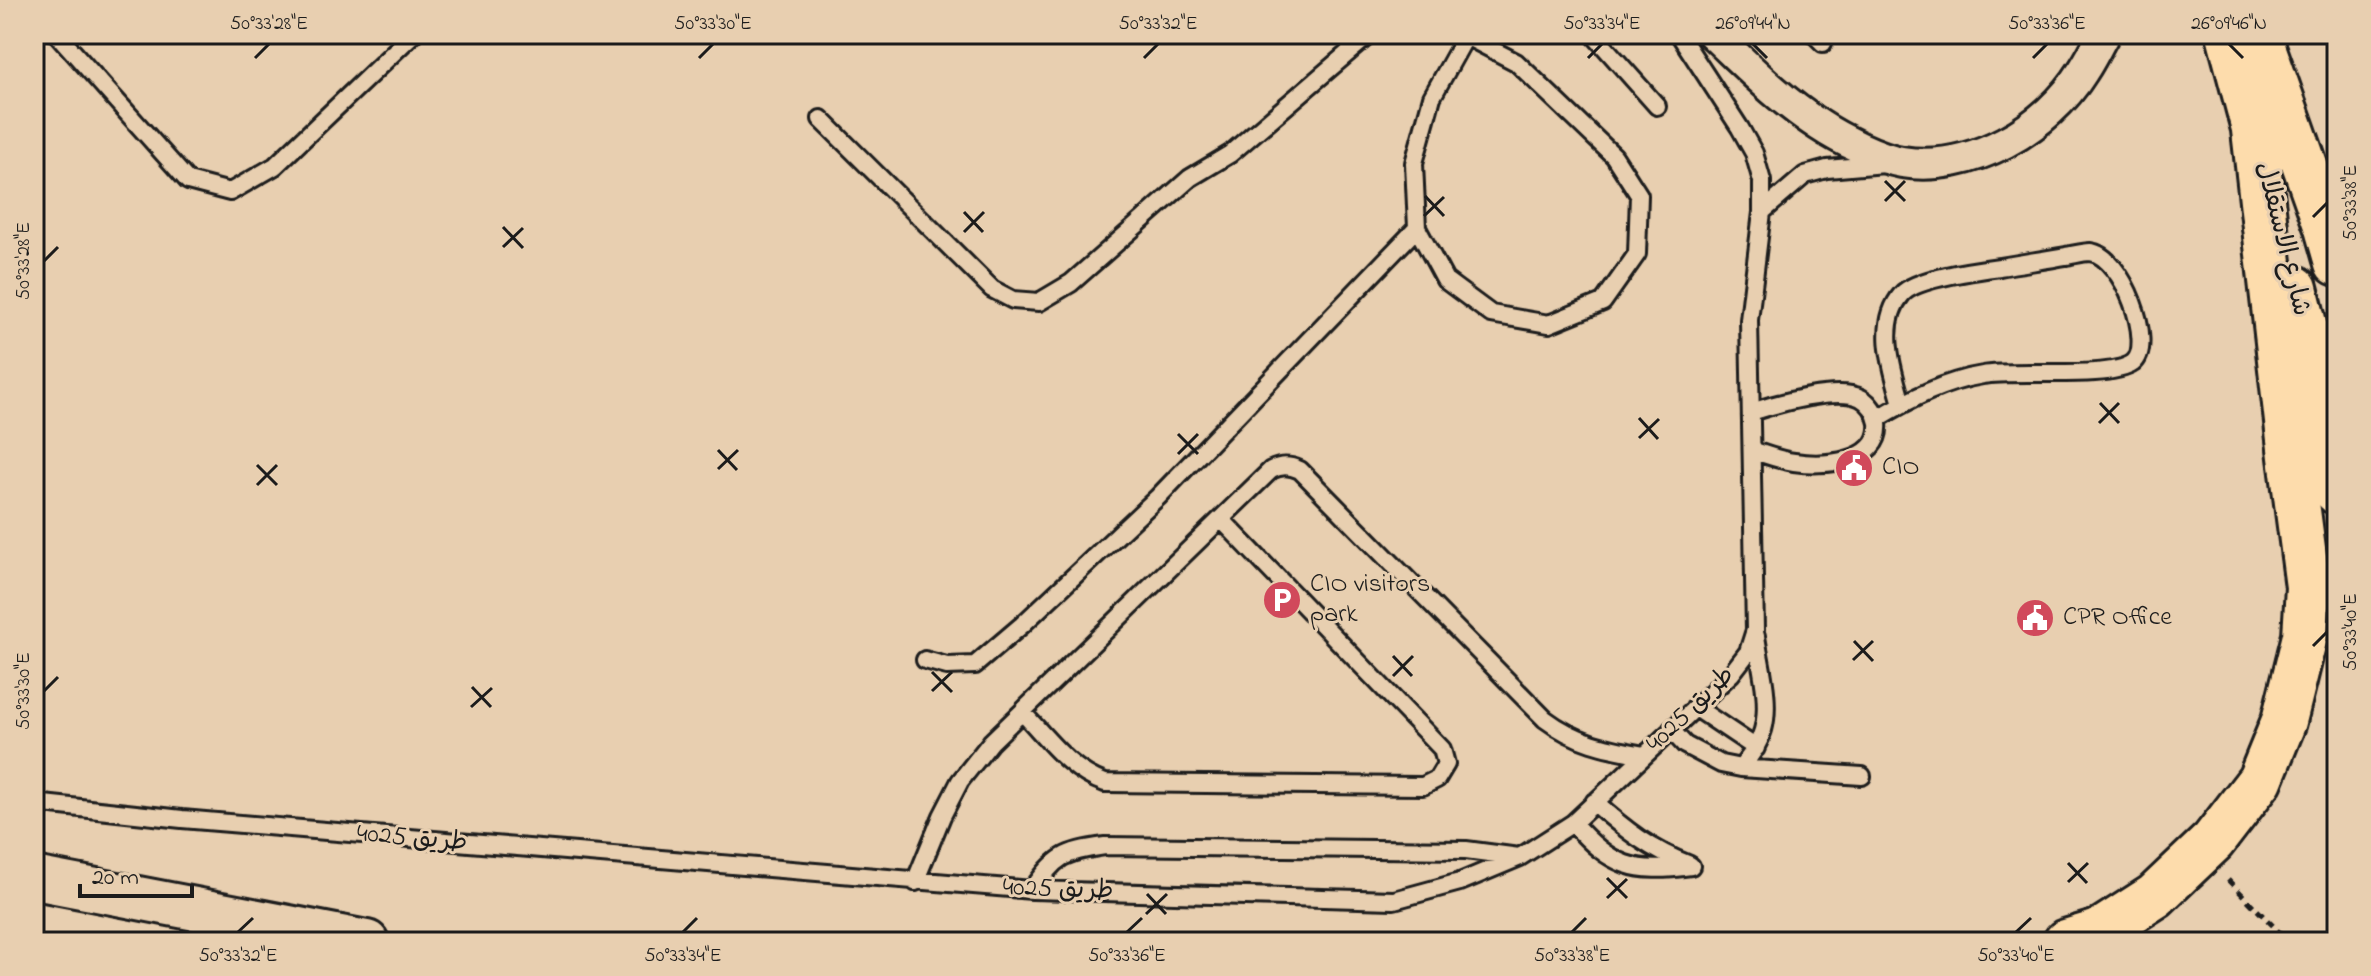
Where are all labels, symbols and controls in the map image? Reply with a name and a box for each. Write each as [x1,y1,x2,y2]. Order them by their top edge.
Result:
text: 50°33'28"E [230,10,308,39]
text: 50°33'30"E [674,10,752,39]
text: 50°33'32"E [1118,10,1198,39]
text: 50°33'34"E [1563,10,1641,39]
text: 26°09'44"N [1715,10,1791,39]
text: 50°33'36"E [2008,10,2086,39]
text: 26°09'46"N [2191,10,2267,39]
street label: شارع الاستقلال [2244,158,2320,320]
text: 50°33'38"E [2337,165,2366,241]
text: 50°33'28"E [10,222,39,300]
public building icon: CIO [1833,447,1875,489]
place label: CIO [1882,449,1919,487]
place label: CIO visitors park [1310,566,1430,634]
parking icon: CIO visitors park [1261,579,1303,621]
text: 50°33'40"E [2337,593,2366,671]
public building icon: CPR Office [2014,597,2056,639]
place label: CPR Office [2063,599,2172,637]
text: 50°33'30"E [10,652,39,730]
street label: طريق 4025 [1638,658,1744,762]
street label: طريق 4025 [355,815,469,863]
scale bar [80,848,192,898]
text: 20 m [92,861,139,896]
street label: طريق 4025 [1002,869,1114,911]
text: 50°33'32"E [198,942,278,971]
text: 50°33'34"E [644,942,722,971]
text: 50°33'36"E [1088,942,1166,971]
text: 50°33'38"E [1534,942,1610,971]
text: 50°33'40"E [1977,942,2055,971]

